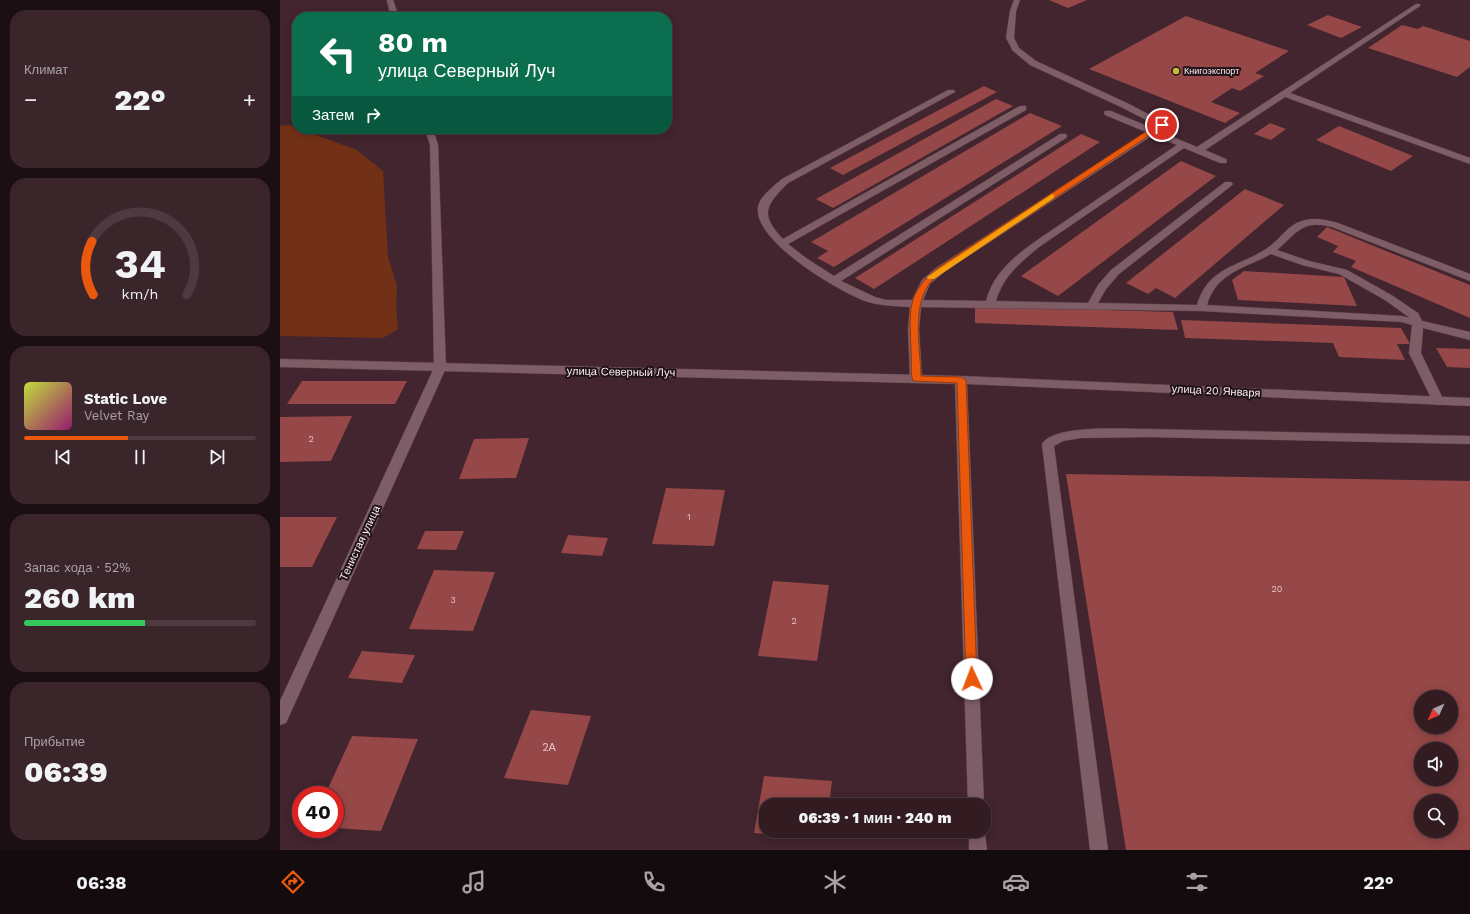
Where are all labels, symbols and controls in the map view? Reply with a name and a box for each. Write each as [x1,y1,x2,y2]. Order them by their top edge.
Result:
text: 80 m [378,26,448,59]
icon: left [312,28,364,80]
text: улица Северный Луч [378,60,555,81]
text: Климат [24,62,68,77]
marker: Книгоэкспорт [1171,66,1181,76]
place label: Книгоэкспорт [1184,66,1239,76]
text: 22° [114,82,166,117]
text: − [24,87,37,112]
text: + [243,87,256,112]
icon: right [362,104,384,126]
text: Затем [312,106,354,124]
pin [1145,108,1179,142]
icon: arrive [1151,114,1173,136]
text: 34 [114,239,166,288]
text: km/h [122,286,158,302]
street label: улица Северный Луч [567,365,675,379]
street label: улица 20 Января [1171,382,1261,400]
text: Static Love [84,390,167,408]
text: Velvet Ray [84,408,149,423]
house number: 2 [308,434,314,444]
icon: previous [52,446,74,468]
icon: pause [129,446,151,468]
icon: next [206,446,228,468]
street label: Тенистая улица [337,503,383,582]
house number: 1 [687,512,691,522]
text: Запас хода · 52% [24,560,130,575]
text: 260 km [24,580,135,615]
house number: 20 [1272,584,1283,594]
house number: 3 [450,595,456,605]
house number: 2 [791,616,797,626]
position arrow [951,658,993,700]
north arrow [1414,690,1458,734]
map controls [1414,690,1458,838]
text: Прибытие [24,734,85,749]
house number: 2А [542,741,557,754]
button: sound [1414,742,1458,786]
text: 06:39 [24,754,108,789]
speed limit sign: 40 [292,786,344,838]
button: search [1414,794,1458,838]
text: 06:39 · 1 мин · 240 m [798,809,952,827]
icon: directions [279,868,307,896]
icon: music [460,868,488,896]
icon: phone [640,868,668,896]
icon: climate [821,868,849,896]
icon: car [1002,868,1030,896]
icon: filters [1183,868,1211,896]
text: 06:38 [76,872,126,893]
text: 22° [1363,872,1394,893]

